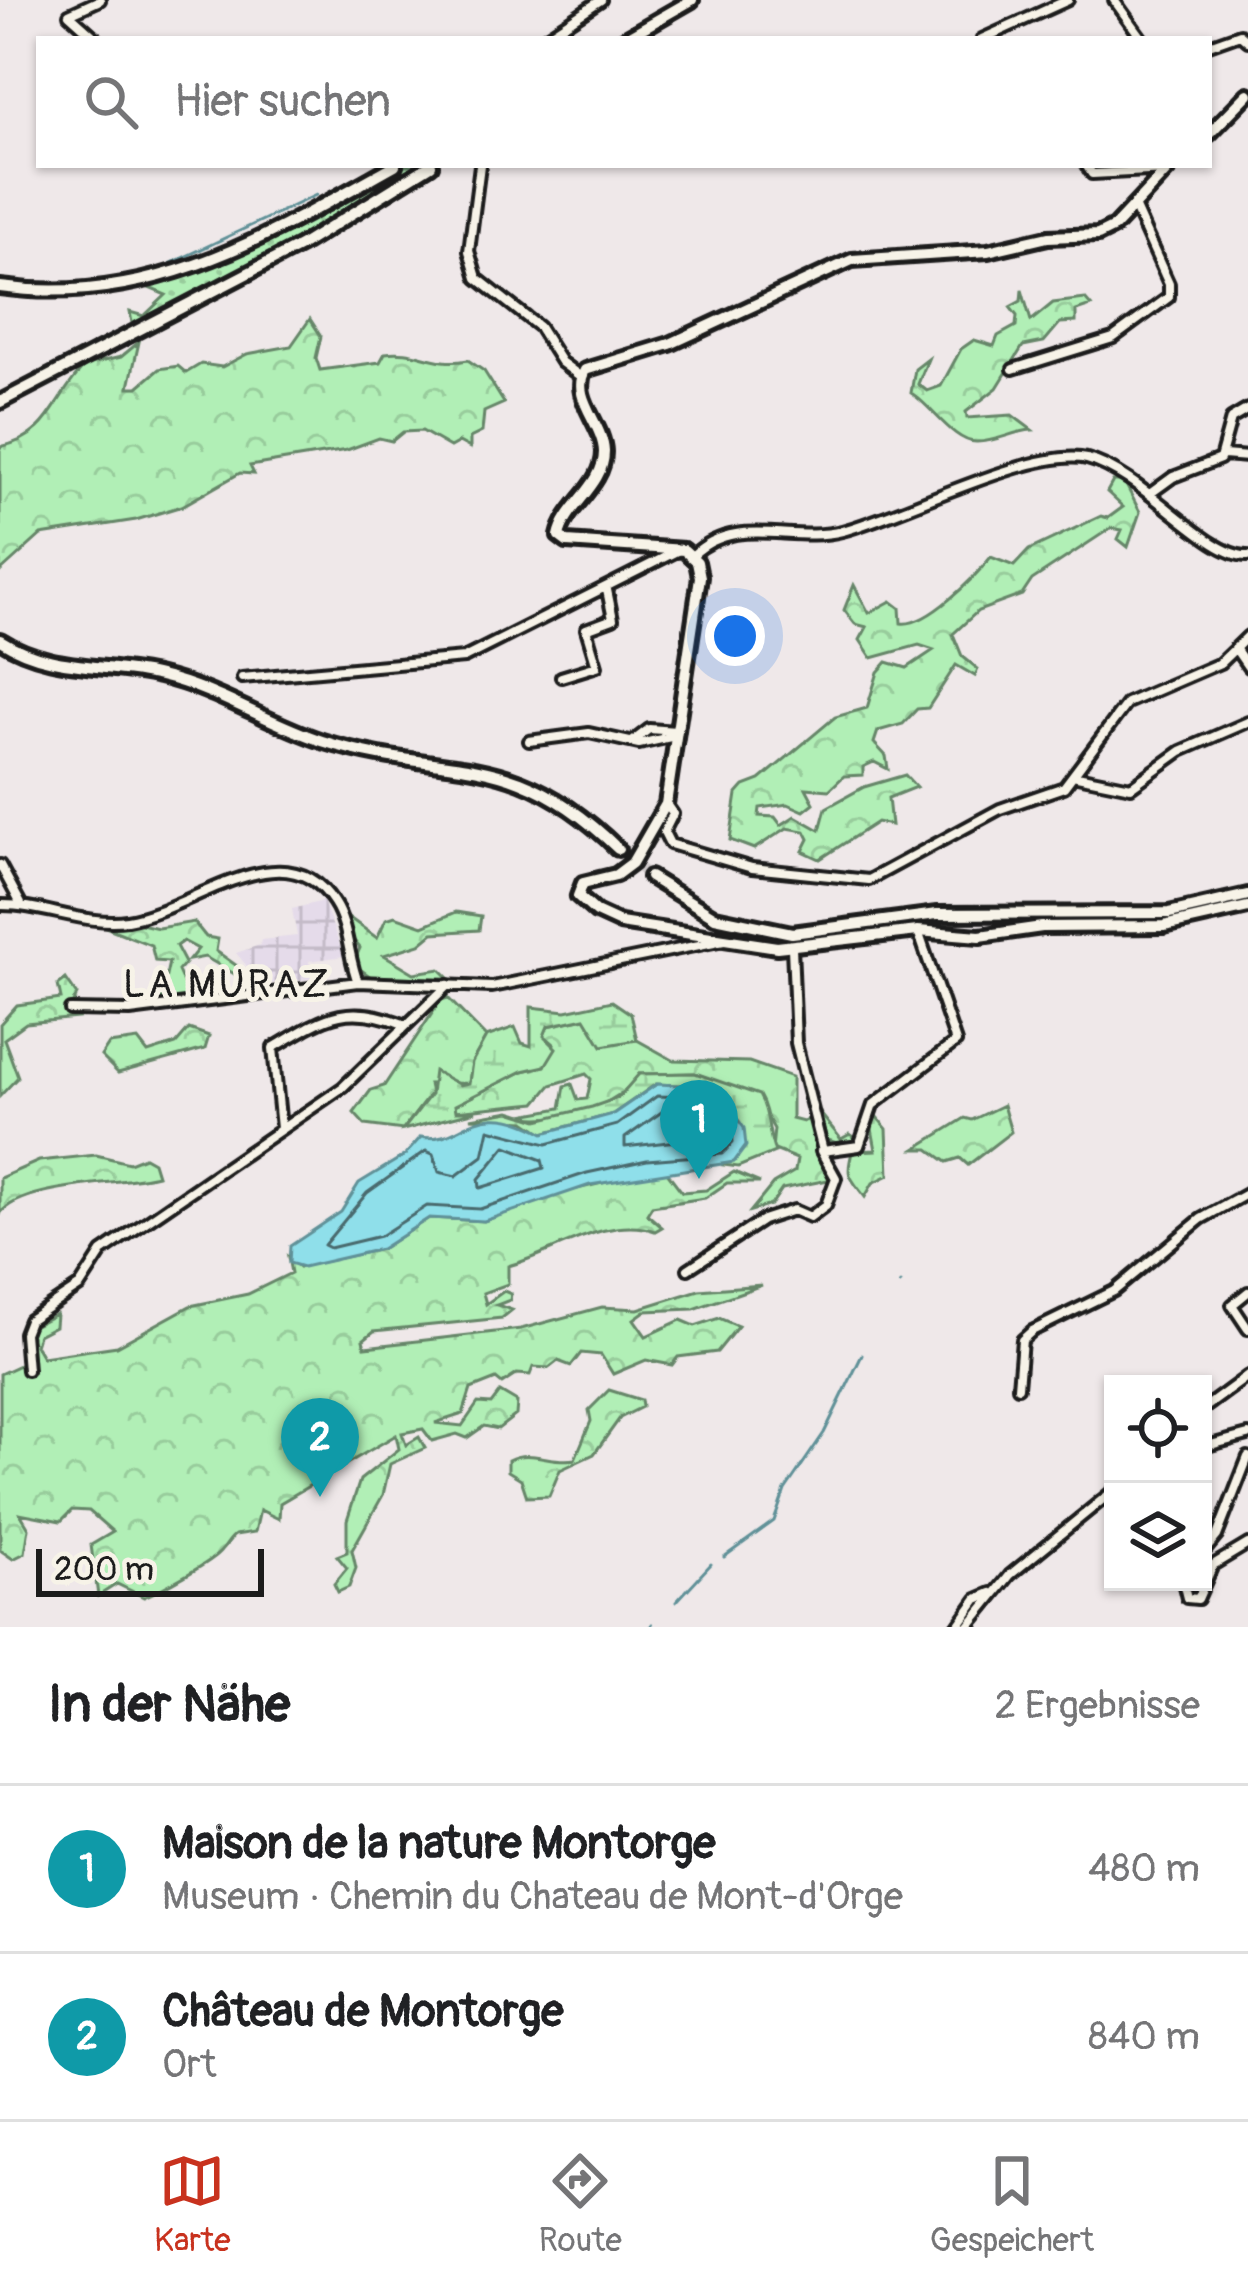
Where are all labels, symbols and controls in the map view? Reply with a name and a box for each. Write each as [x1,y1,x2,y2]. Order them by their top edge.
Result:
search box [36,36,1212,168]
icon: search [78,69,144,135]
text: Hier suchen [174,74,391,130]
your location [705,606,765,666]
district label: LA MURAZ [123,960,331,1009]
pin: 1 [660,1080,738,1179]
map controls [1104,1375,1212,1591]
button: locate [1104,1375,1212,1483]
pin: 2 [281,1398,359,1497]
button: layers [1104,1483,1212,1591]
scale bar [36,1543,264,1596]
text: 200 m [54,1549,154,1590]
text: In der Nähe [48,1673,290,1737]
text: 2 Ergebnisse [994,1681,1200,1730]
text: Maison de la nature Montorge [162,1816,716,1872]
text: 1 [79,1844,95,1893]
text: 480 m [1088,1844,1200,1893]
text: Museum · Chemin du Chateau de Mont-d'Orge [162,1872,903,1921]
text: Château de Montorge [162,1984,563,2040]
text: 2 [76,2012,98,2061]
text: 840 m [1088,2012,1200,2061]
text: Ort [162,2040,216,2089]
tab: Karte [154,2148,231,2261]
tab: Route [539,2148,622,2261]
tab: Gespeichert [930,2148,1094,2261]

